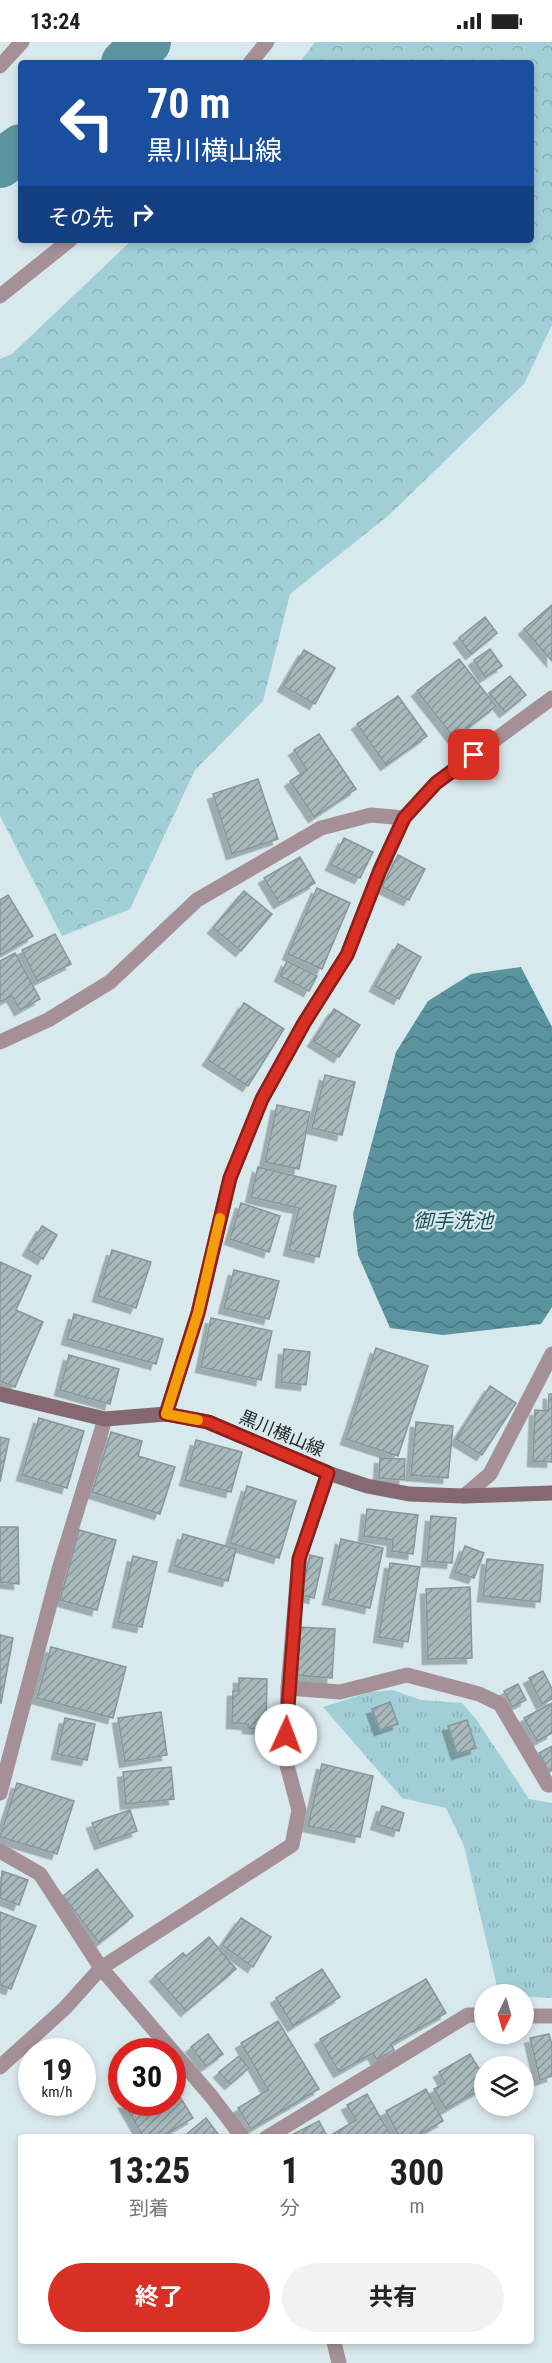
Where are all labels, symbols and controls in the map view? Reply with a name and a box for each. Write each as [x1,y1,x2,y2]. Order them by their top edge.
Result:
text: 13:24 [30,9,81,34]
text: 70 m [147,79,230,128]
icon: left [48,84,126,162]
text: 黒川横山線 [147,135,282,167]
icon: right [126,198,159,231]
text: その先 [48,205,114,230]
pin [448,729,499,780]
icon: arrive [457,738,490,771]
water label: 御手洗池 [413,1209,495,1233]
street label: 黒川横山線 [236,1406,328,1460]
position arrow [254,1703,318,1767]
north arrow [474,1984,534,2044]
map controls [474,1984,534,2116]
speed limit sign: 30 [108,2038,186,2116]
text: 19 [42,2052,72,2087]
button: layers [474,2056,534,2116]
text: km/h [42,2083,72,2101]
text: 13:25 [108,2150,190,2192]
text: 1 [281,2150,299,2192]
text: 300 [390,2152,444,2194]
text: m [409,2194,425,2218]
text: 到着 [129,2196,169,2220]
text: 分 [280,2196,300,2220]
button: 終了 [48,2263,270,2332]
button: 共有 [282,2263,504,2332]

